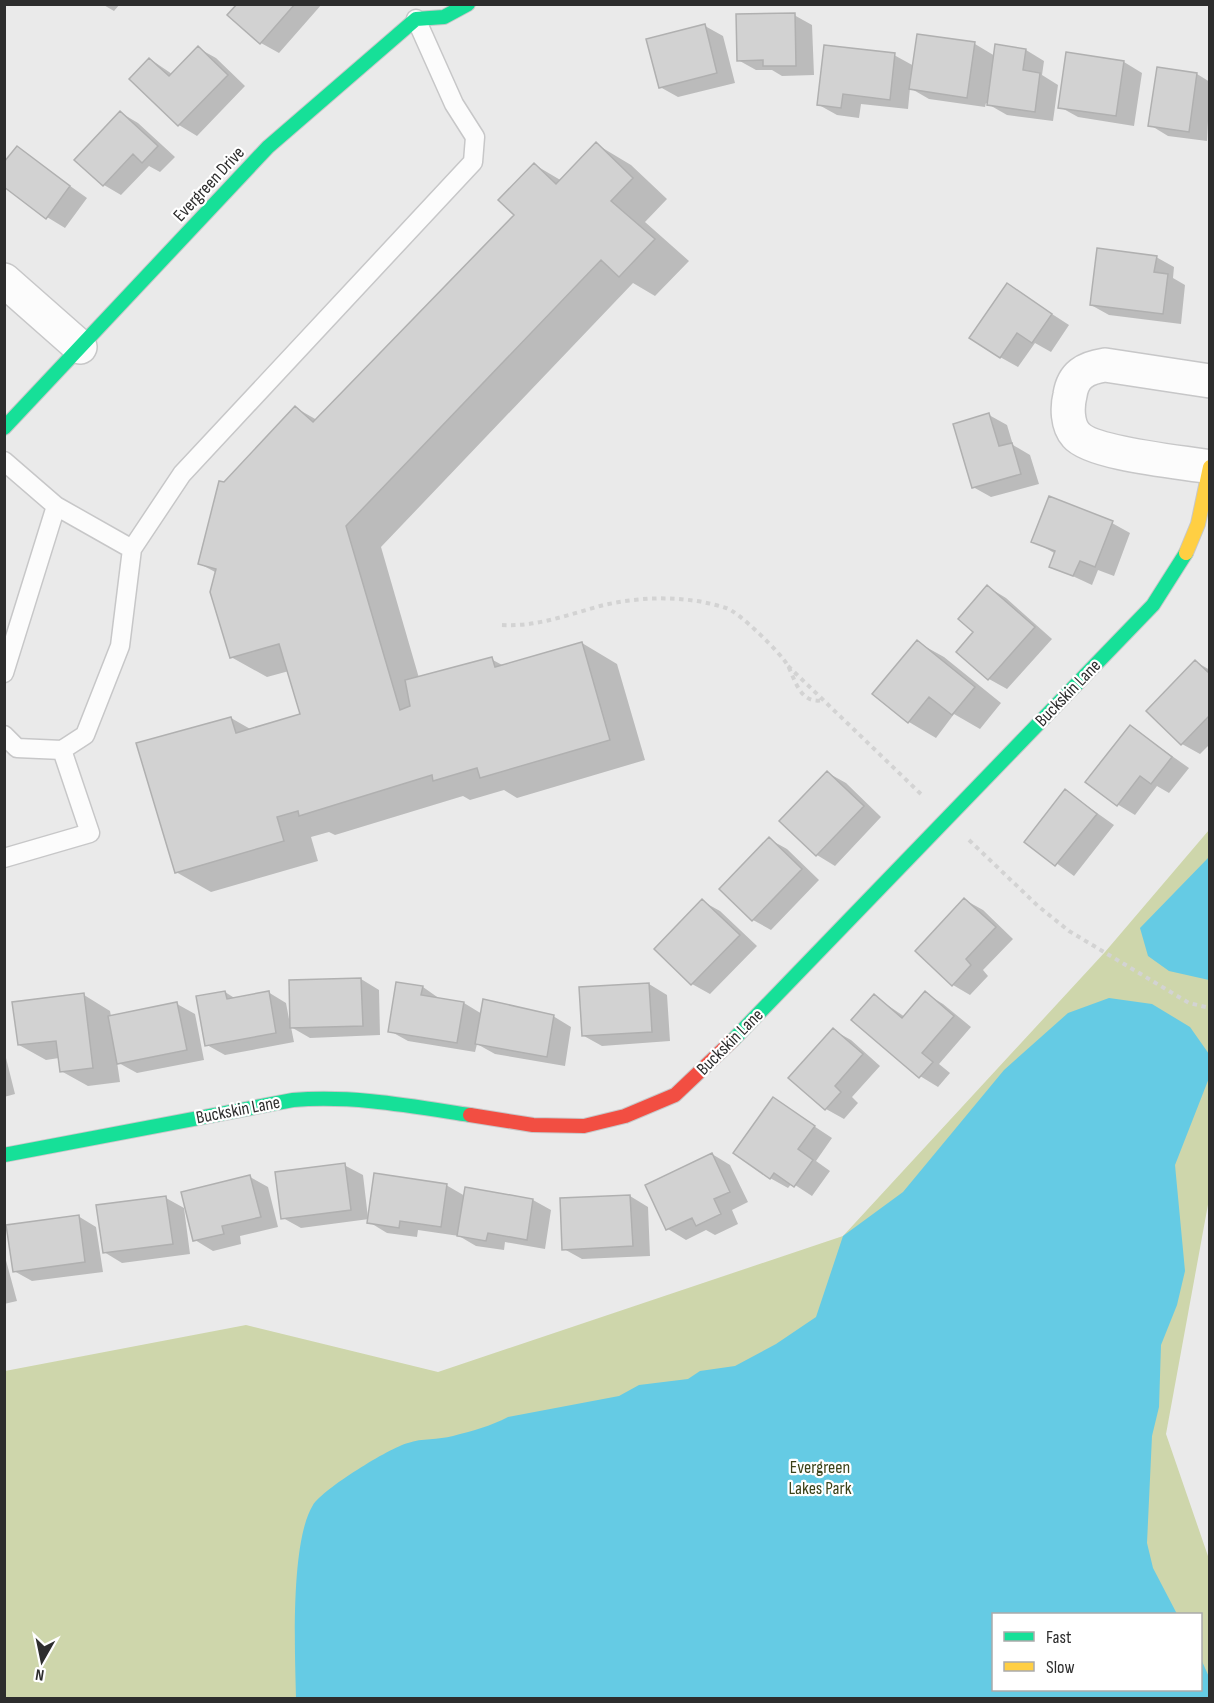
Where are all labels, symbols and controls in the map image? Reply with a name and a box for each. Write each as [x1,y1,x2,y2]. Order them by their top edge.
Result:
street label: Evergreen Drive [169,142,249,226]
street label: Buckskin Lane [1031,655,1105,731]
street label: Buckskin Lane [692,1004,768,1080]
street label: Buckskin Lane [194,1092,282,1128]
park label: Evergreen Lakes Park [788,1457,852,1499]
legend [992,1613,1202,1691]
text: Fast [1046,1627,1072,1648]
north arrow [12,1631,72,1691]
text: Slow [1046,1657,1075,1678]
text: N [34,1664,46,1684]

